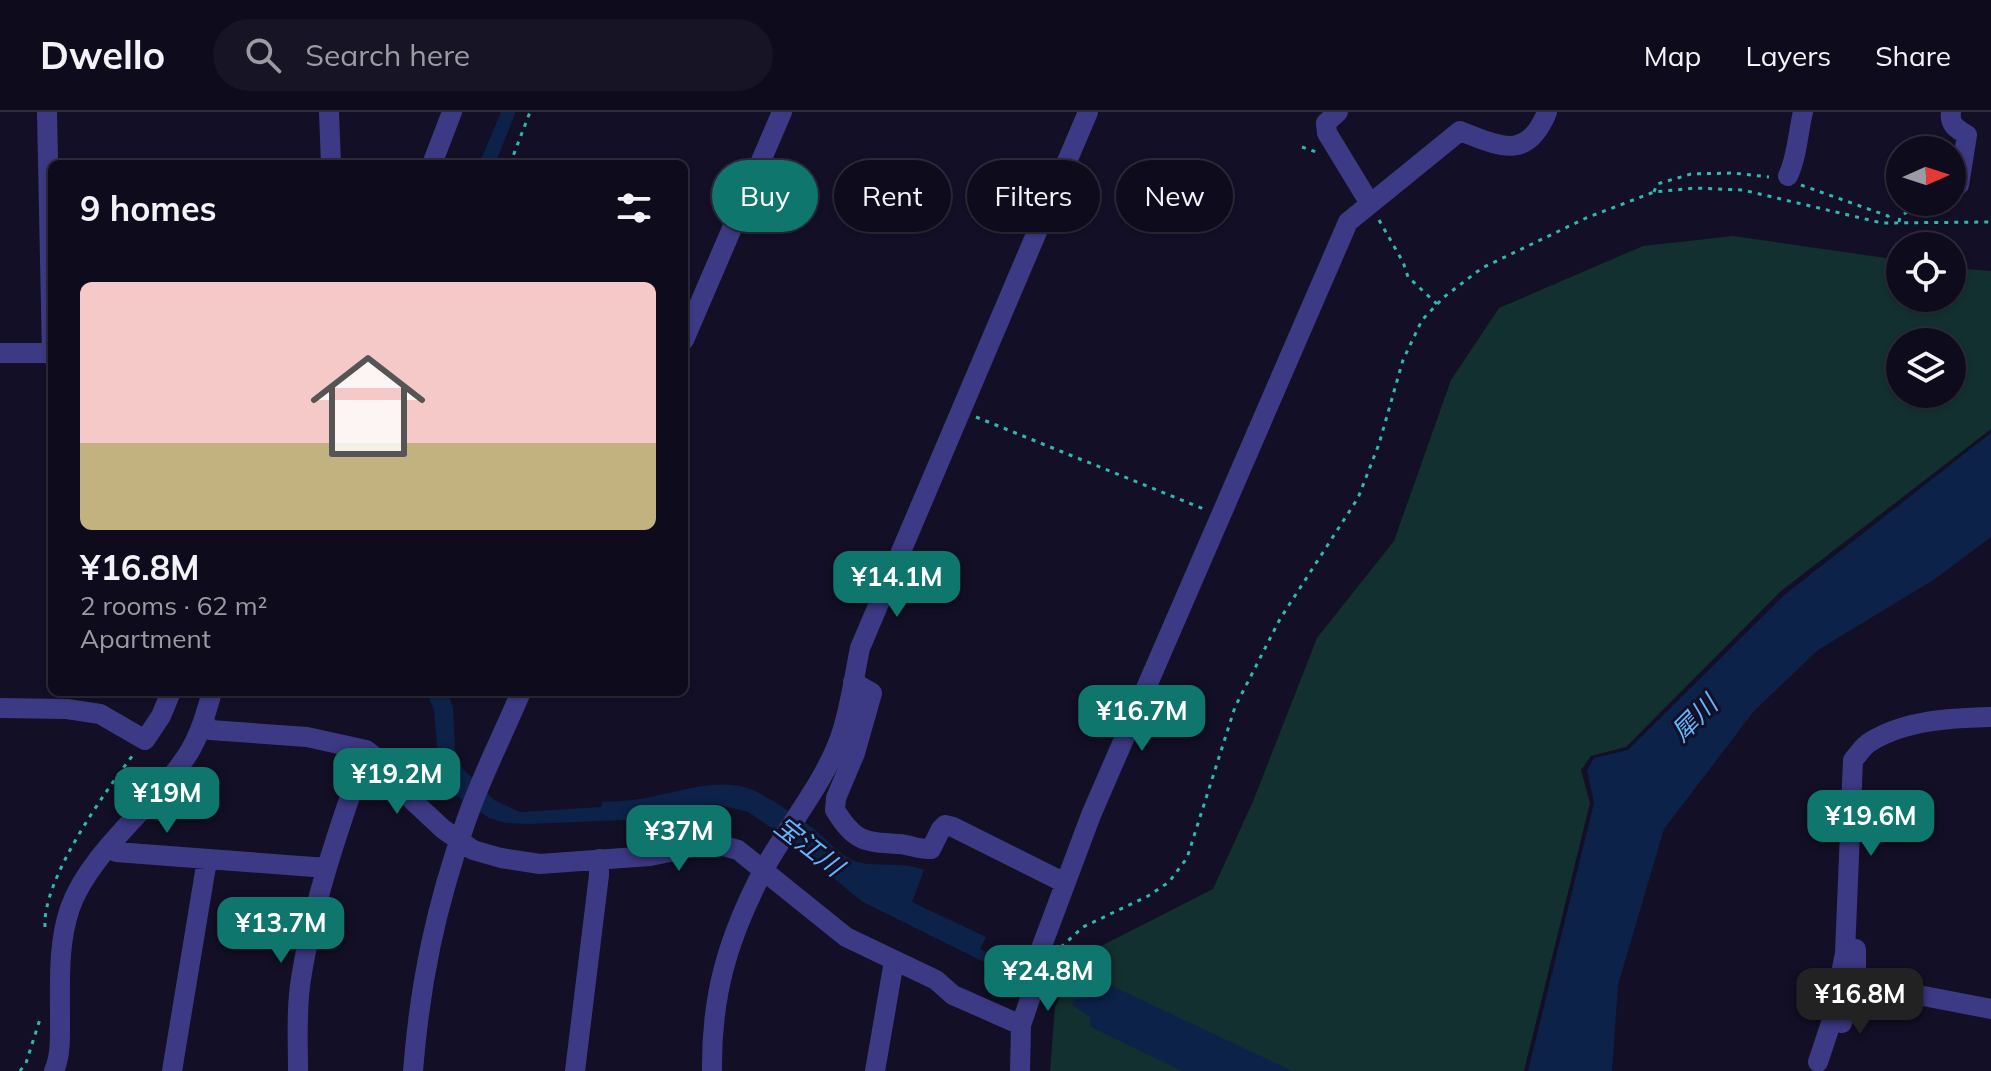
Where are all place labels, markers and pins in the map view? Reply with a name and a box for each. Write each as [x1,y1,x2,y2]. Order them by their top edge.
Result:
pin: ¥14.1M [832,551,962,619]
pin: ¥16.7M [1077,685,1207,753]
pin: ¥19.2M [332,748,462,816]
pin: ¥19M [120,767,214,835]
pin: ¥19.6M [1806,790,1936,858]
pin: ¥37M [632,805,726,873]
pin: ¥13.7M [216,897,346,965]
pin: ¥24.8M [983,945,1113,1013]
pin: ¥16.8M [1795,968,1925,1036]

